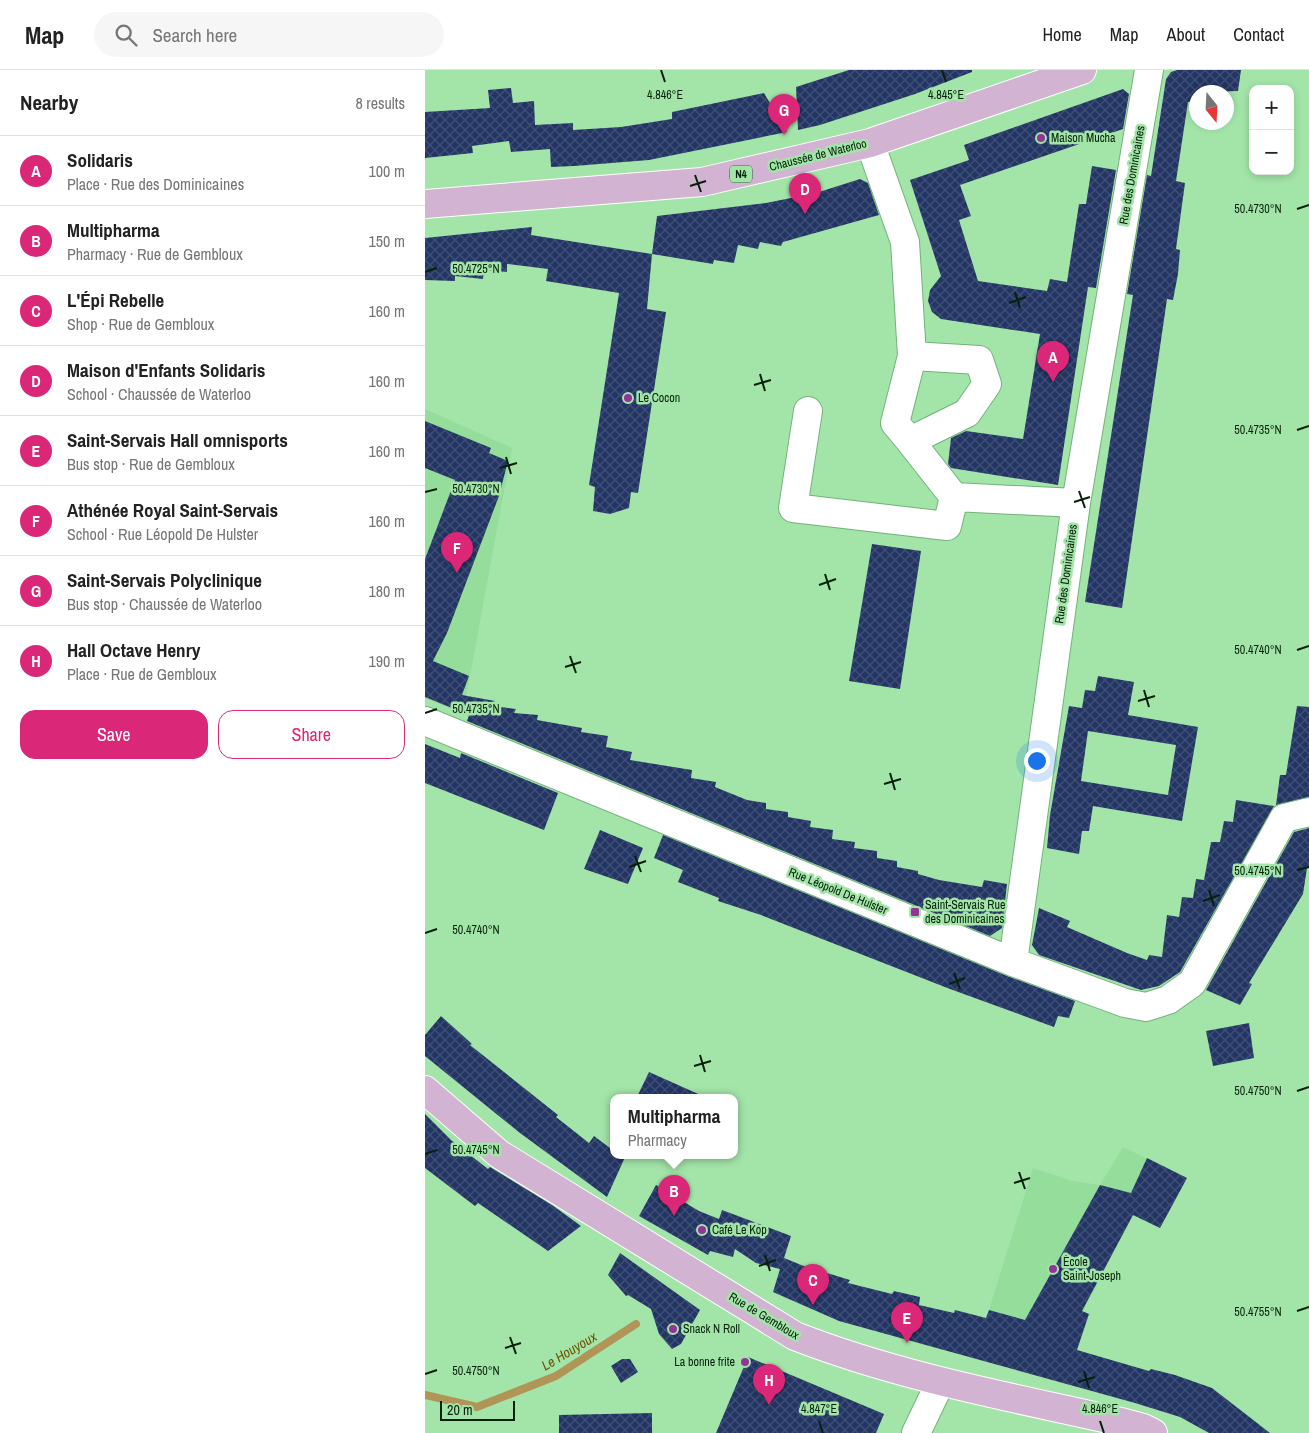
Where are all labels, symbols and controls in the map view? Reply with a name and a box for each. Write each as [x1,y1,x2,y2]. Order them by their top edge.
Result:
search box [94,12,444,57]
text: Map [25,19,64,51]
icon: search [112,21,140,49]
text: Search here [152,22,237,48]
text: Home [1042,22,1082,47]
text: Map [1110,22,1139,47]
text: About [1167,22,1205,47]
text: Contact [1233,22,1284,47]
north arrow [1189,85,1234,130]
map controls [1249,85,1294,175]
button: + [1249,85,1294,130]
text: 4.846°E [647,87,683,103]
text: 4.845°E [928,87,964,103]
text: Nearby [20,88,78,117]
text: 8 results [355,92,405,114]
pin: G [768,94,800,135]
street label: Rue des Dominicaines [1115,124,1149,226]
place label: Maison Mucha [1051,130,1116,146]
button: − [1249,130,1294,175]
marker: Maison Mucha [1035,132,1047,144]
street label: Chaussée de Waterloo [768,135,868,175]
text: Solidaris [67,147,133,173]
text: A [31,160,41,182]
text: 100 m [369,160,405,182]
road number: N4 [730,166,752,182]
text: Place · Rue des Dominicaines [67,173,244,195]
pin: D [789,173,821,214]
text: 50.4730°N [1234,201,1282,217]
text: Multipharma [67,217,160,243]
text: B [31,230,41,252]
text: 150 m [369,230,405,252]
text: Pharmacy · Rue de Gembloux [67,243,243,265]
text: 50.4725°N [452,261,500,277]
text: L'Épi Rebelle [67,287,164,313]
text: C [31,300,41,322]
text: 160 m [369,300,405,322]
text: Shop · Rue de Gembloux [67,313,214,335]
pin: A [1037,341,1069,382]
text: Maison d'Enfants Solidaris [67,357,266,383]
text: D [31,370,41,392]
text: 160 m [369,370,405,392]
text: School · Chaussée de Waterloo [67,383,251,405]
place label: Le Cocon [638,390,680,406]
marker: Le Cocon [622,392,634,404]
text: 50.4735°N [1234,422,1282,438]
text: Saint-Servais Hall omnisports [67,427,288,453]
text: E [32,440,40,462]
text: 160 m [369,440,405,462]
text: Bus stop · Rue de Gembloux [67,453,235,475]
text: 50.4730°N [452,481,500,497]
text: Athénée Royal Saint-Servais [67,497,278,523]
text: F [32,510,40,532]
text: 160 m [369,510,405,532]
text: School · Rue Léopold De Hulster [67,523,258,545]
street label: Rue des Dominicaines [1051,523,1081,625]
pin: F [441,532,473,573]
text: Saint-Servais Polyclinique [67,567,262,593]
text: G [31,580,41,602]
text: 180 m [369,580,405,602]
text: Bus stop · Chaussée de Waterloo [67,593,262,615]
text: Hall Octave Henry [67,637,200,663]
text: 50.4740°N [1234,642,1282,658]
text: H [31,650,41,672]
text: 190 m [369,650,405,672]
text: Place · Rue de Gembloux [67,663,217,685]
text: 50.4735°N [452,701,500,717]
button: Save [20,710,208,759]
button: Share [218,710,405,759]
your location [1024,748,1050,774]
text: 50.4745°N [1234,863,1282,879]
street label: Rue Léopold De Hulster [786,864,890,918]
place label: Saint-Servais Rue des Dominicaines [925,897,1005,927]
marker: Saint-Servais Rue des Dominicaines [909,906,921,918]
text: 50.4740°N [452,922,500,938]
text: 50.4750°N [1234,1083,1282,1099]
popup [610,1094,738,1159]
text: Multipharma [628,1103,720,1129]
text: Pharmacy [628,1129,687,1151]
text: 50.4745°N [452,1142,500,1158]
pin: B [658,1175,690,1216]
place label: Café Le Kop [712,1222,767,1238]
marker: Café Le Kop [696,1224,708,1236]
place label: Ècole Saint-Joseph [1063,1254,1121,1284]
marker: Ècole Saint-Joseph [1047,1263,1059,1275]
pin: C [797,1264,829,1305]
street label: Rue de Gembloux [726,1289,802,1343]
pin: E [891,1302,923,1343]
text: 50.4755°N [1234,1304,1282,1320]
place label: Snack N Roll [683,1321,740,1337]
marker: Snack N Roll [667,1323,679,1335]
water label: Le Houyoux [538,1327,601,1374]
place label: La bonne frite [674,1354,735,1370]
marker: La bonne frite [739,1356,751,1368]
text: 50.4750°N [452,1363,500,1379]
pin: H [753,1364,785,1405]
scale bar [440,1398,515,1421]
text: 20 m [447,1401,473,1419]
text: 4.847°E [801,1401,837,1417]
text: 4.846°E [1082,1401,1118,1417]

